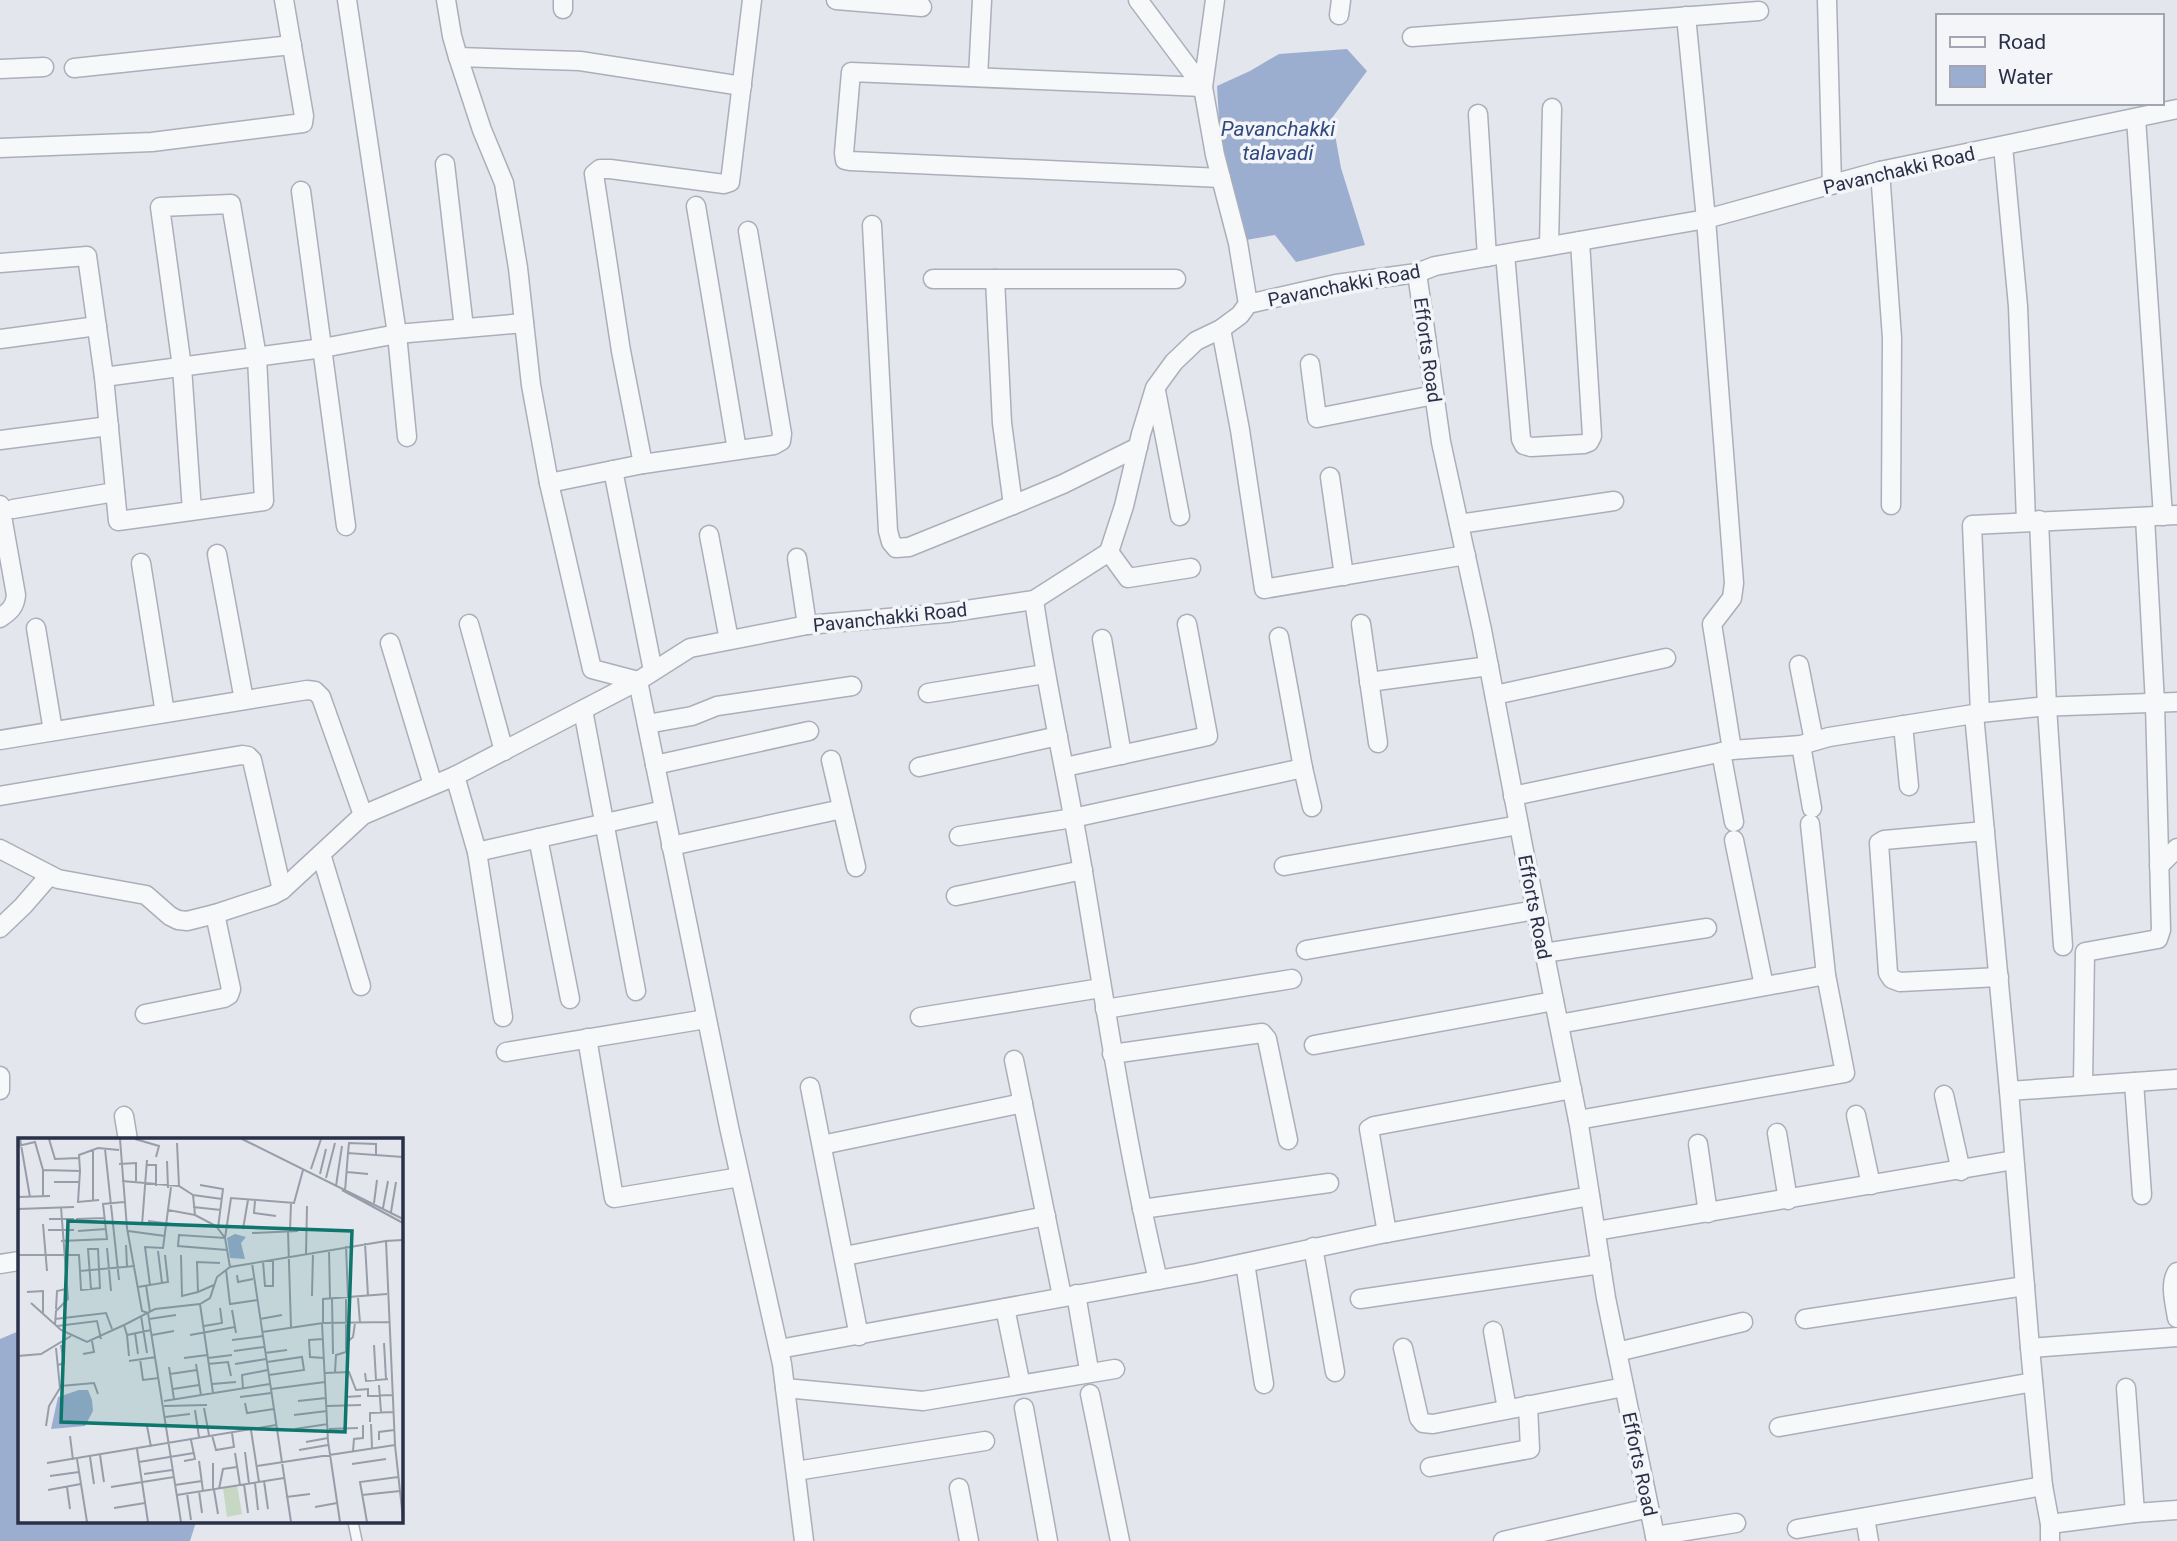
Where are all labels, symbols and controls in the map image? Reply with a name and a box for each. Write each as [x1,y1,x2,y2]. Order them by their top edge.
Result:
legend [1936,14,2163,105]
text: Road [1998,30,2046,54]
text: Water [1998,65,2053,89]
water label: Pavanchakki talavadi [1221,117,1335,165]
street label: Pavanchakki Road [1821,142,1977,199]
street label: Pavanchakki Road [1266,259,1422,312]
street label: Efforts Road [1409,296,1446,404]
street label: Pavanchakki Road [812,598,968,637]
street label: Efforts Road [1513,853,1556,961]
inset map [18,1138,402,1524]
street label: Efforts Road [1617,1410,1662,1518]

